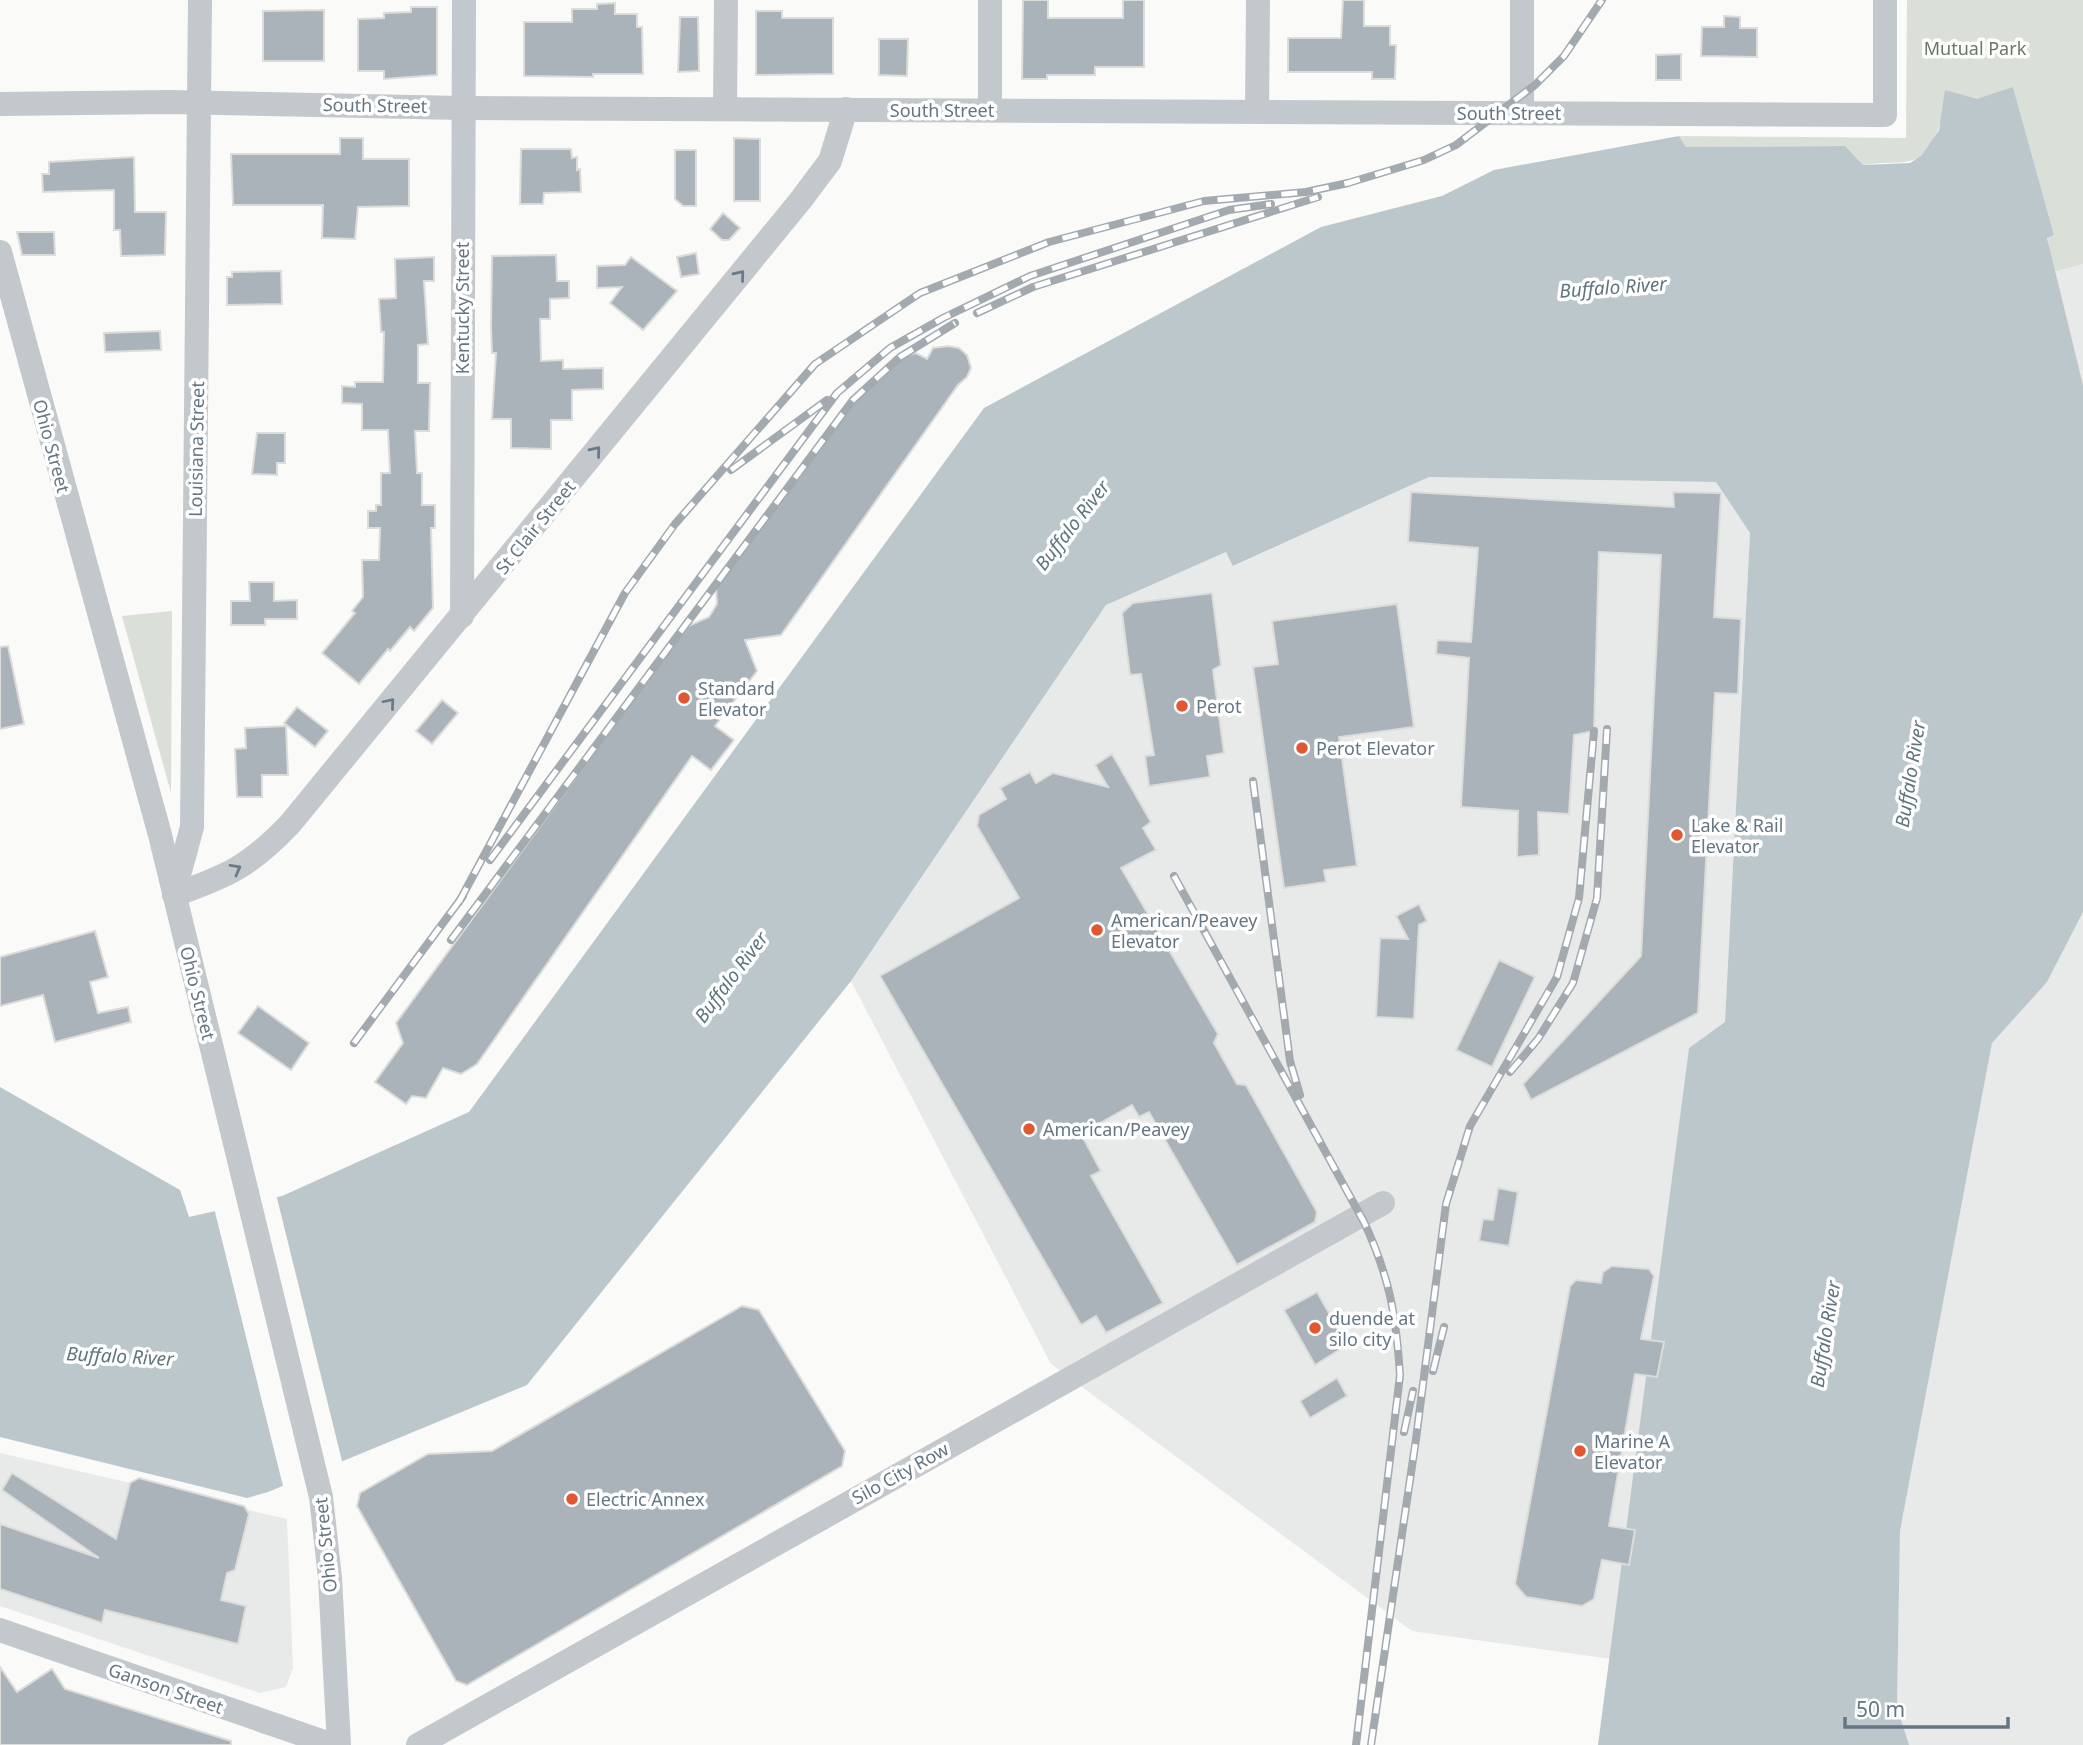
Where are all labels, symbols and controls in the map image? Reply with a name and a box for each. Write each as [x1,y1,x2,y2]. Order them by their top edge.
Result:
park label: Mutual Park [1924,36,2027,60]
street label: South Street [323,92,428,118]
street label: South Street [890,98,995,122]
street label: South Street [1457,101,1562,125]
street label: Kentucky Street [450,241,474,374]
one-way arrow [732,270,744,283]
water label: Buffalo River [1558,270,1669,304]
street label: Louisiana Street [183,381,209,517]
street label: Ohio Street [28,397,76,496]
one-way arrow [588,447,601,459]
water label: Buffalo River [1029,473,1116,575]
street label: St Clair Street [490,475,581,579]
place label: Standard Elevator [698,676,775,721]
marker: Standard Elevator [676,690,692,706]
place label: Perot [1196,694,1242,718]
one-way arrow [382,698,394,711]
marker: Perot [1174,698,1190,714]
water label: Buffalo River [1889,717,1931,829]
place label: Perot Elevator [1316,736,1435,760]
marker: Perot Elevator [1294,740,1310,756]
place label: Lake & Rail Elevator [1691,813,1783,858]
marker: Lake & Rail Elevator [1669,827,1685,843]
one-way arrow [229,864,242,877]
place label: American/Peavey Elevator [1111,908,1258,953]
marker: American/Peavey Elevator [1089,922,1105,938]
water label: Buffalo River [688,925,775,1028]
street label: Ohio Street [175,944,221,1043]
place label: American/Peavey [1043,1117,1190,1141]
marker: American/Peavey [1021,1121,1037,1137]
water label: Buffalo River [1804,1277,1846,1389]
place label: duende at silo city [1329,1306,1415,1351]
marker: duende at silo city [1307,1320,1323,1336]
water label: Buffalo River [66,1340,176,1372]
place label: Marine A Elevator [1594,1429,1670,1474]
street label: Silo City Row [847,1437,953,1509]
marker: Marine A Elevator [1572,1443,1588,1459]
place label: Electric Annex [586,1487,705,1511]
marker: Electric Annex [564,1491,580,1507]
street label: Ohio Street [308,1496,342,1594]
street label: Ganson Street [105,1657,227,1719]
scale bar [1845,1686,2008,1730]
text: 50 m [1856,1695,1905,1723]

